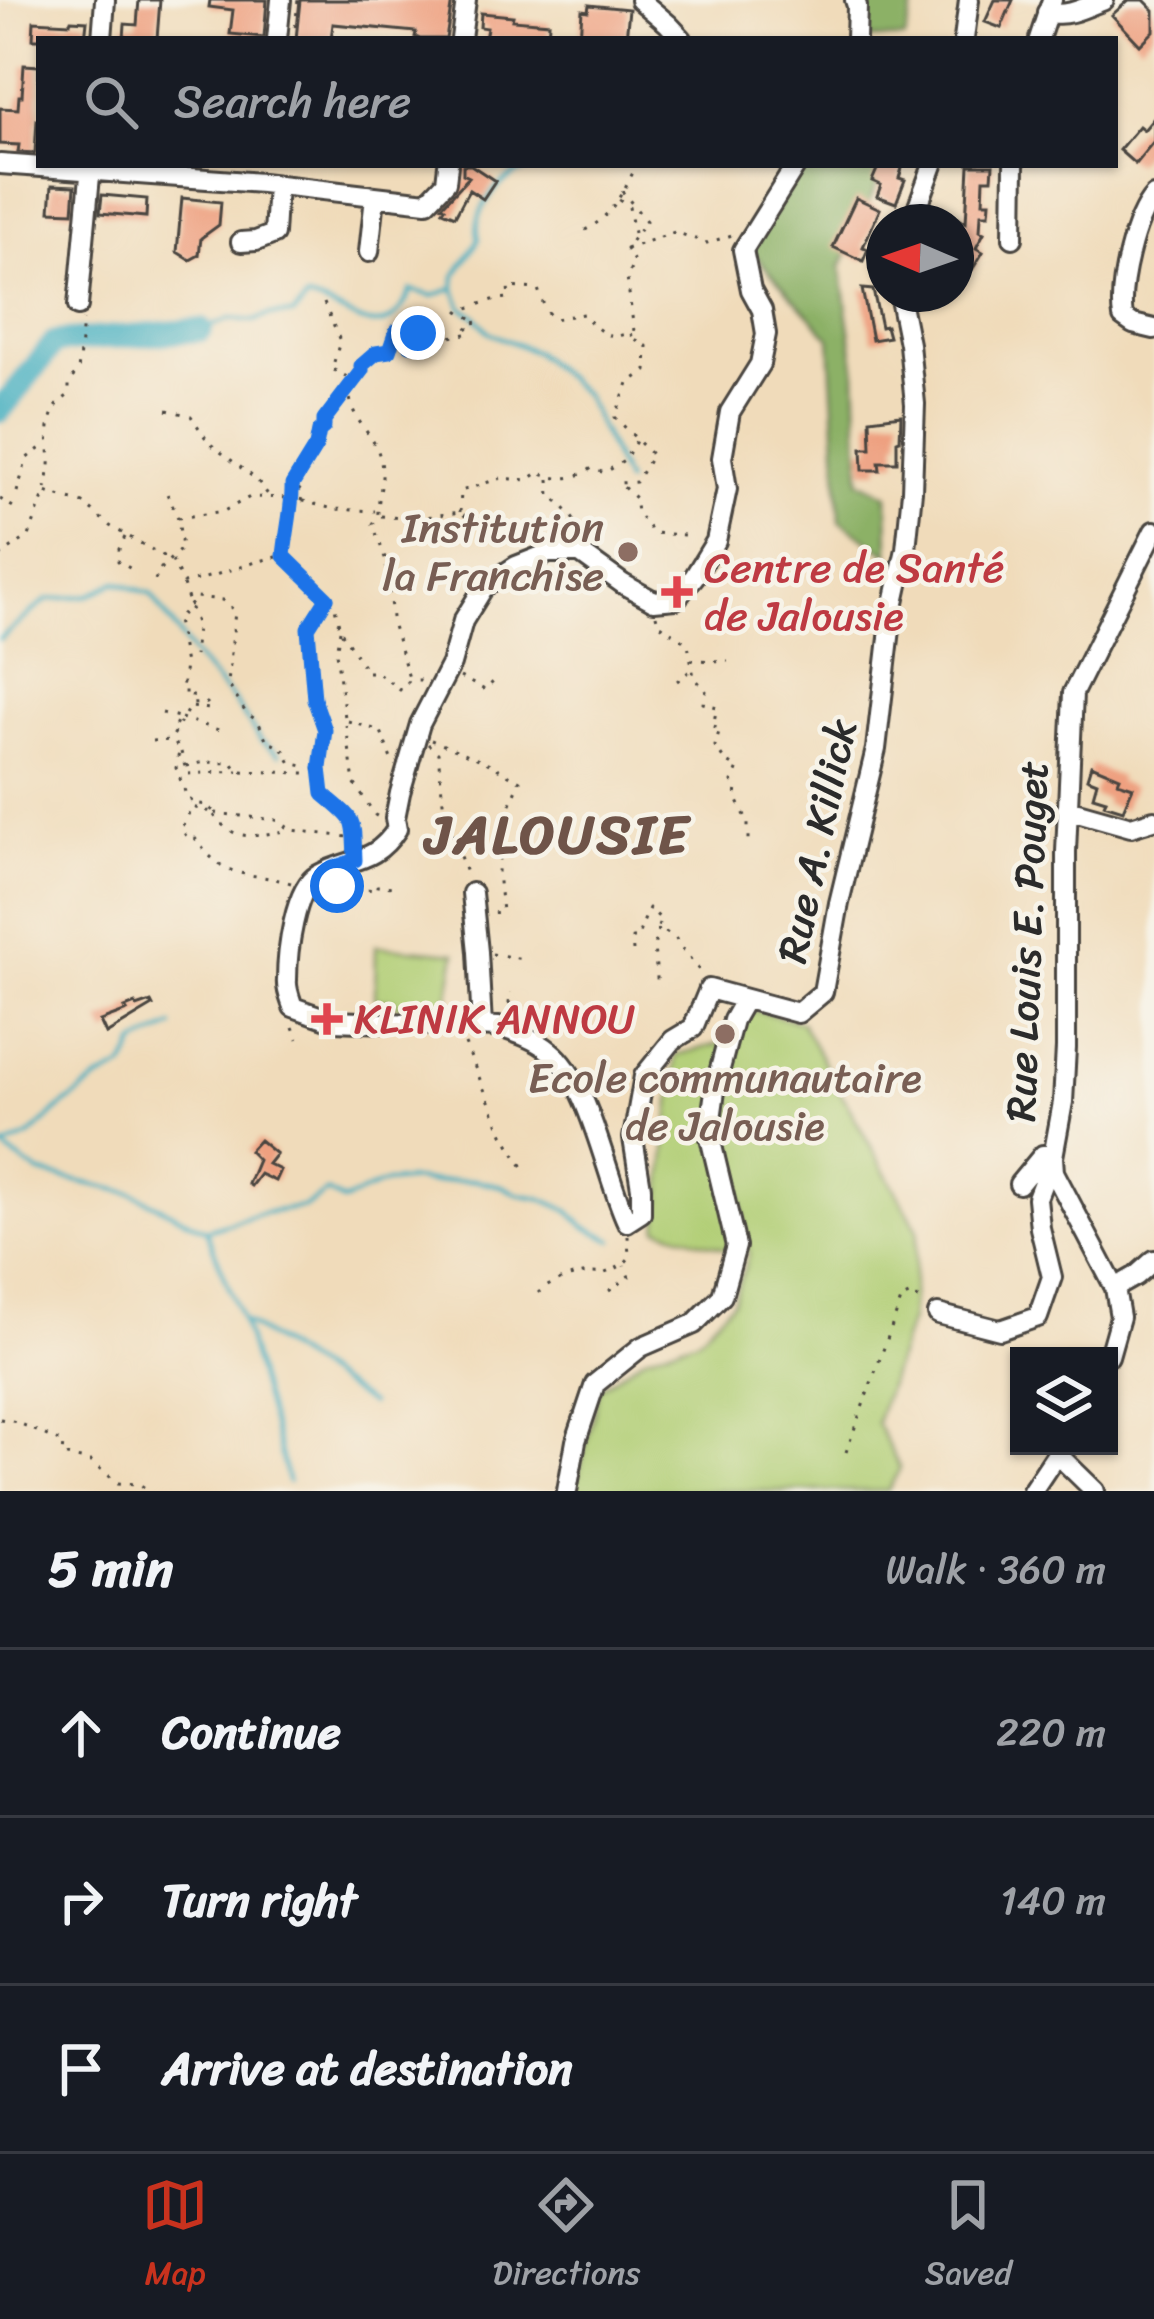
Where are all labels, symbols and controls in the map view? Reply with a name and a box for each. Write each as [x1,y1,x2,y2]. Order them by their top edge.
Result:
search box [36,36,1118,168]
text: Search here [174,62,411,142]
icon: search [78,69,144,135]
north arrow [866,204,974,312]
route end [391,306,445,360]
place label: Institution la Franchise [383,491,604,613]
place label: Centre de Santé de Jalousie [704,531,1004,653]
marker: Institution la Franchise [615,539,641,565]
marker: Centre de Santé de Jalousie [661,576,693,608]
street label: Rue A. Killick [755,712,879,970]
street label: Rue Louis E. Pouget [984,759,1070,1123]
district label: JALOUSIE [422,787,692,883]
route start [310,859,364,913]
place label: KLINIK ANNOU [354,982,636,1056]
marker: KLINIK ANNOU [311,1003,343,1035]
marker: Ecole communautaire de Jalousie [712,1021,738,1047]
place label: Ecole communautaire de Jalousie [528,1041,922,1163]
map controls [1010,1347,1118,1455]
button: layers [1010,1347,1118,1455]
text: 5 min [48,1524,173,1614]
text: Walk · 360 m [885,1535,1106,1604]
text: Continue [162,1693,341,1773]
text: 220 m [996,1698,1106,1767]
icon: ahead [48,1700,114,1766]
text: Turn right [162,1861,357,1941]
text: 140 m [1000,1866,1106,1935]
icon: right [48,1868,114,1934]
text: Arrive at destination [162,2029,572,2109]
icon: arrive [48,2036,114,2102]
tab: Map [142,2172,208,2302]
tab: Directions [493,2172,640,2302]
tab: Saved [925,2172,1012,2302]

